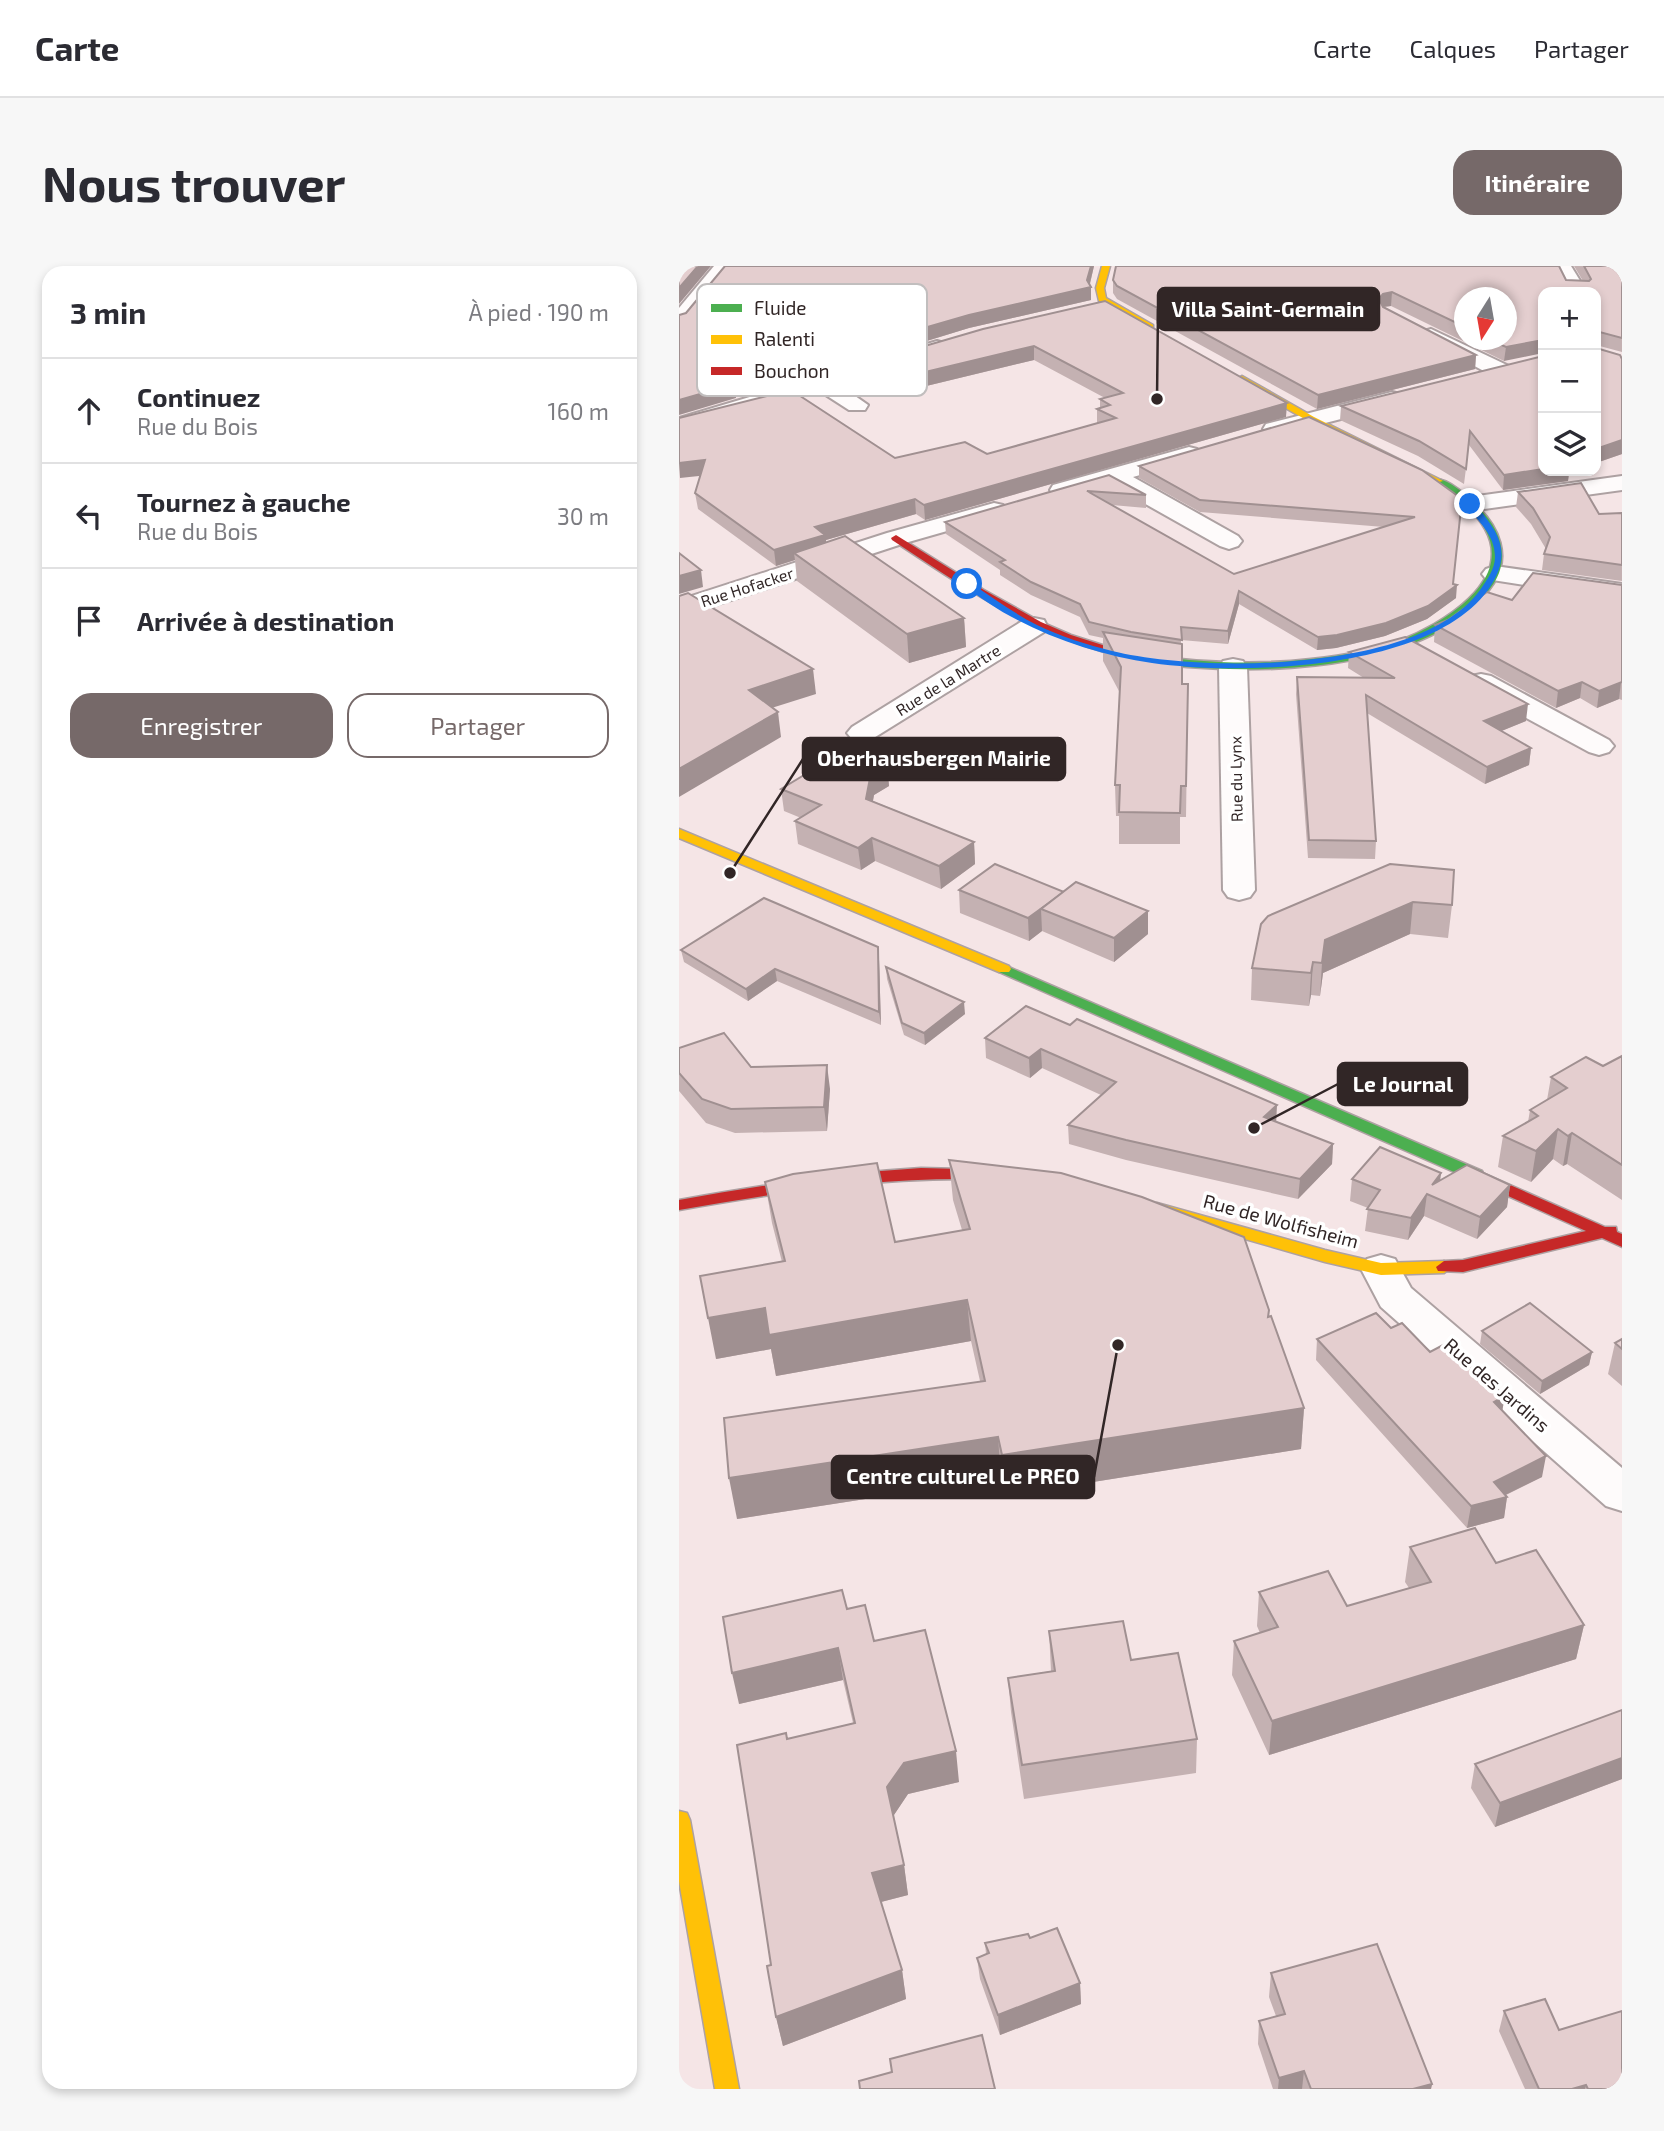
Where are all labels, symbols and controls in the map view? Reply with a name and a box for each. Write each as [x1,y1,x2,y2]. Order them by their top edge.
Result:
text: Carte [35,28,119,68]
text: Carte [1313,34,1372,63]
text: Calques [1410,34,1496,63]
text: Partager [1534,34,1629,63]
button: Itinéraire [1453,150,1622,215]
text: Nous trouver [42,153,346,212]
legend [697,284,927,396]
north arrow [1454,287,1517,350]
map controls [1538,287,1601,476]
button: + [1538,287,1601,350]
callout: Villa Saint-Germain [1158,288,1379,330]
text: 3 min [70,294,146,330]
text: Fluide [754,296,807,319]
text: Villa Saint-Germain [1172,296,1364,321]
text: À pied · 190 m [468,298,609,326]
text: Ralenti [754,327,815,350]
button: − [1538,350,1601,413]
text: Bouchon [754,359,830,382]
text: Continuez [137,381,260,412]
icon: ahead [70,392,108,430]
text: 160 m [548,397,609,425]
text: Rue du Bois [137,412,258,440]
button: layers [1538,413,1601,476]
text: Tournez à gauche [137,486,351,517]
route end [1454,488,1485,519]
icon: left [70,497,108,535]
text: 30 m [557,502,609,530]
text: Rue du Bois [137,517,258,545]
street label: Rue Hofacker [698,562,796,610]
route start [951,568,982,599]
icon: arrive [70,602,108,640]
text: Arrivée à destination [137,605,394,636]
street label: Rue de la Martre [892,640,1004,719]
button: Enregistrer [70,693,333,758]
button: Partager [347,693,609,758]
street label: Rue du Lynx [1225,735,1246,822]
callout: Oberhausbergen Mairie [803,738,1065,780]
text: Oberhausbergen Mairie [817,745,1051,770]
callout: Le Journal [1338,1063,1467,1105]
text: Le Journal [1353,1071,1453,1096]
street label: Rue de Wolfisheim [1201,1189,1361,1252]
street label: Rue des Jardins [1440,1333,1555,1437]
callout: Centre culturel Le PREO [832,1456,1094,1498]
text: Centre culturel Le PREO [846,1463,1080,1488]

